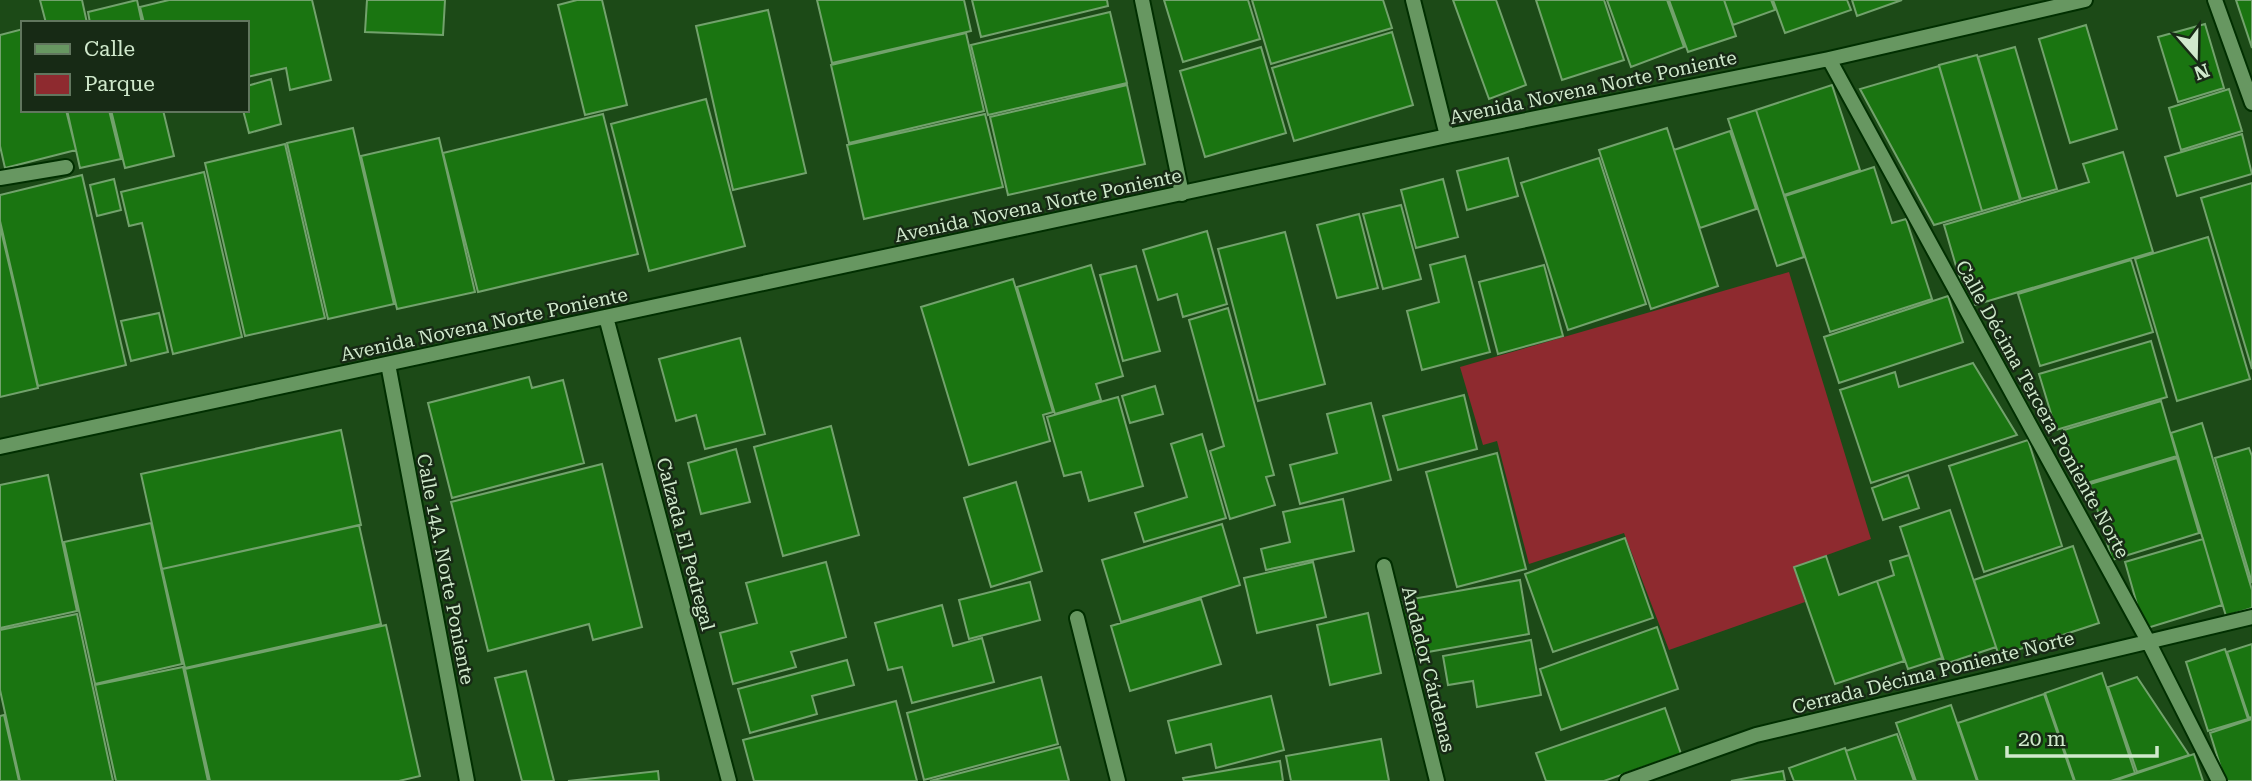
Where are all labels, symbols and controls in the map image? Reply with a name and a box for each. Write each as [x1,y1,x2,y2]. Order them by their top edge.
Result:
legend [21,21,248,112]
north arrow [2161,21,2231,91]
text: Calle [84,37,135,61]
street label: Avenida Novena Norte Poniente [1448,46,1739,129]
text: N [2190,58,2212,85]
text: Parque [84,72,155,96]
street label: Avenida Novena Norte Poniente [893,164,1184,247]
street label: Calle Décima Tercera Poniente Norte [1951,256,2134,562]
street label: Avenida Novena Norte Poniente [339,283,630,366]
street label: Calle 14A. Norte Poniente [412,452,479,686]
street label: Calzada El Pedregal [651,455,720,633]
street label: Andador Cárdenas [1397,584,1460,754]
street label: Cerrada Décima Poniente Norte [1790,626,2077,719]
scale bar [2007,714,2158,758]
text: 20 m [2018,727,2066,751]

